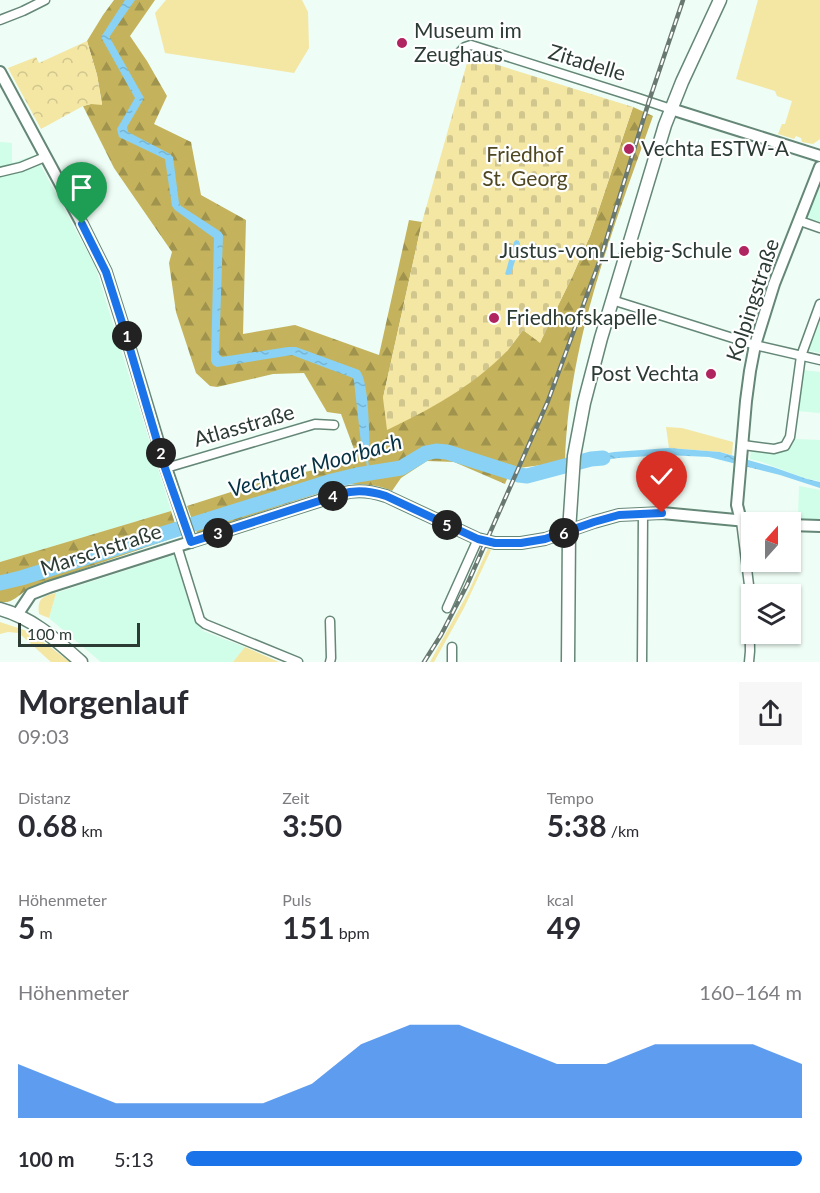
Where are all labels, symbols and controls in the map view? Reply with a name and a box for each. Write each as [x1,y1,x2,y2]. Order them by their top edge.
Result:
place label: Museum im Zeughaus [414,17,522,66]
marker: Museum im Zeughaus [395,36,409,50]
street label: Zitadelle [546,38,629,85]
place label: Vechta ESTW-A [641,135,790,160]
park label: Friedhof St. Georg [482,141,568,190]
marker: Vechta ESTW-A [622,142,636,156]
pin [56,162,107,224]
icon: arrive [65,171,98,204]
street label: Kolpingstraße [720,235,783,364]
place label: Justus-von_Liebig-Schule [499,237,732,262]
marker: Justus-von_Liebig-Schule [737,244,751,258]
place label: Friedhofskapelle [506,304,657,329]
marker: Friedhofskapelle [487,311,501,325]
pin: 1 [112,321,142,351]
text: 1 [122,326,132,345]
place label: Post Vechta [591,360,699,385]
marker: Post Vechta [704,367,718,381]
street label: Atlasstraße [190,398,297,451]
water label: Vechtaer Moorbach [225,427,405,502]
pin: 2 [146,438,176,468]
text: 2 [156,443,166,462]
pin [636,451,687,513]
icon: check [645,460,678,493]
pin: 4 [318,481,348,511]
text: 4 [328,486,338,505]
pin: 5 [432,510,462,540]
north arrow [741,512,801,572]
map controls [741,512,801,644]
text: 5 [442,515,452,534]
street label: Marschstraße [37,517,164,580]
pin: 3 [203,518,233,548]
pin: 6 [549,518,579,548]
text: 3 [213,523,223,542]
text: 6 [559,523,569,542]
button: layers [741,584,801,644]
scale bar [18,620,140,648]
text: 100 m [27,624,72,643]
text: Morgenlauf [18,681,189,721]
button: share [739,682,802,745]
text: 09:03 [18,724,69,748]
text: Distanz [18,788,71,807]
text: Zeit [282,788,310,807]
text: Tempo [547,788,594,807]
text: 0.68 [18,807,77,843]
text: 3:50 [282,807,342,843]
text: 5:38 [547,807,607,843]
text: km [77,821,103,840]
text: /km [607,821,639,840]
text: Höhenmeter [18,890,107,909]
text: Puls [282,890,312,909]
text: kcal [547,890,574,909]
text: 5 [18,909,35,945]
text: 151 [282,909,335,945]
text: 49 [547,909,581,945]
text: m [35,923,53,942]
text: bpm [335,923,370,942]
text: Höhenmeter [18,980,129,1004]
text: 160–164 m [699,980,802,1004]
text: 100 m [18,1147,74,1171]
text: 5:13 [114,1147,154,1171]

